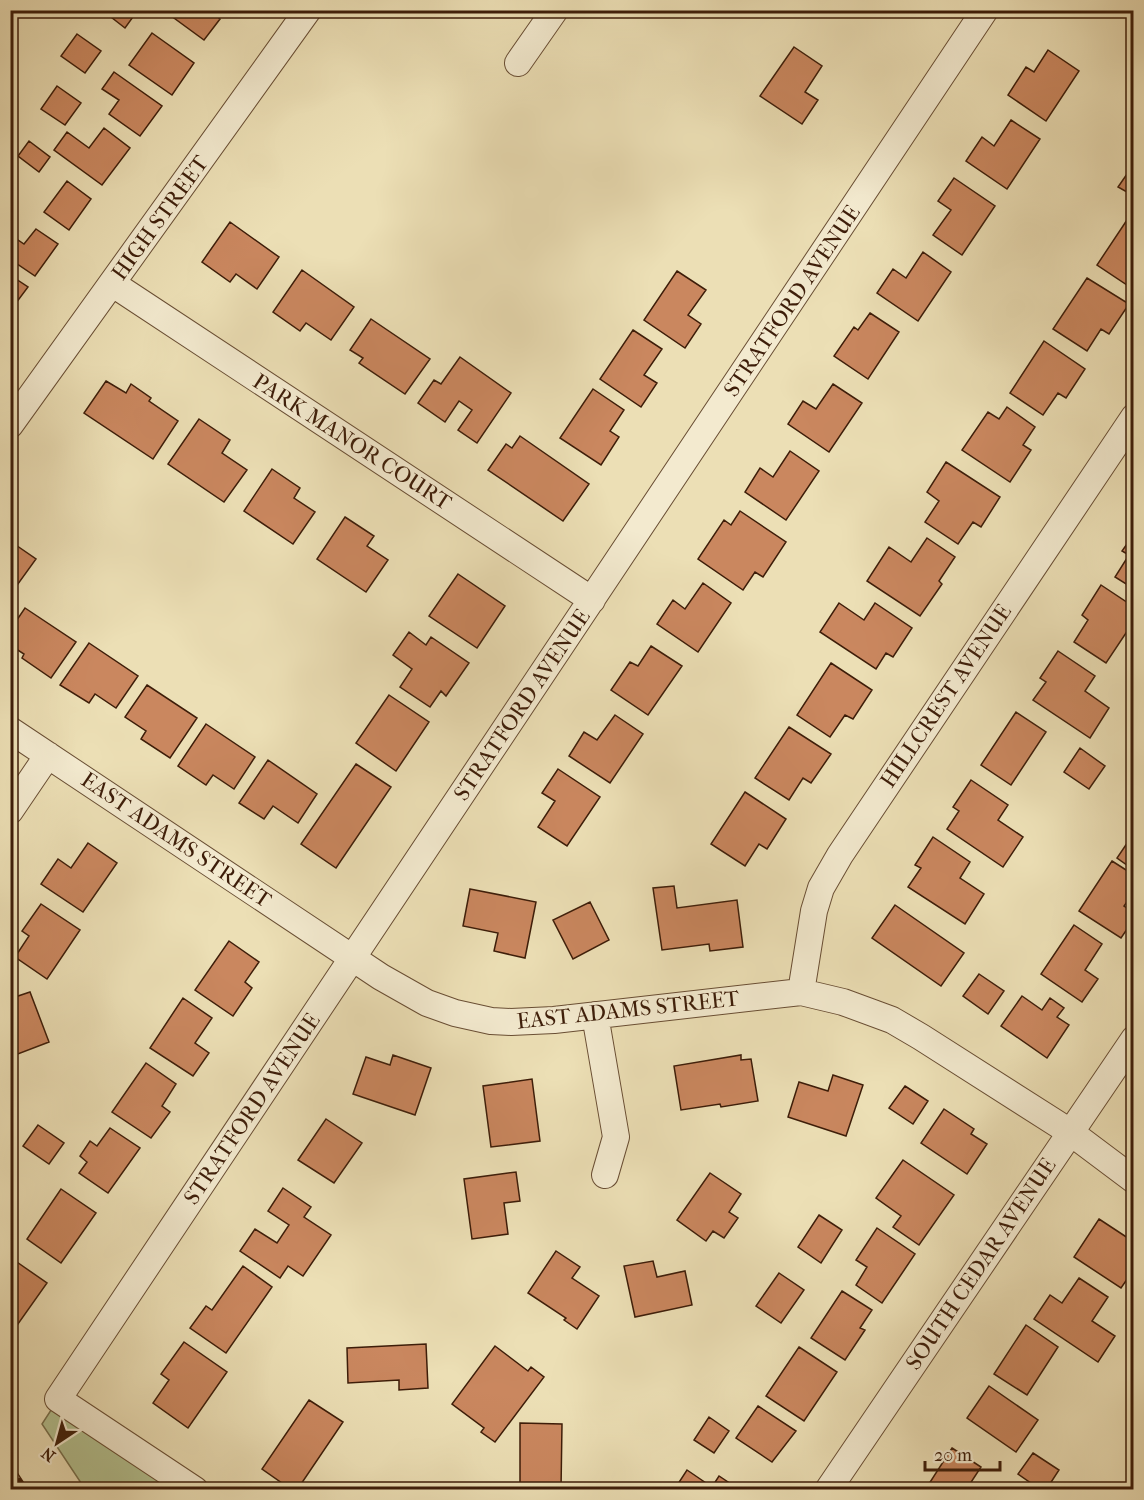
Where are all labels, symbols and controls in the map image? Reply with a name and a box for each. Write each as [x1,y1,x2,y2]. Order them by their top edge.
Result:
street label: HIGH STREET [106,150,214,285]
street label: STRATFORD AVENUE [718,200,866,402]
street label: PARK MANOR COURT [248,368,457,517]
street label: HILLCREST AVENUE [875,599,1017,793]
street label: STRATFORD AVENUE [448,604,596,806]
street label: EAST ADAMS STREET [76,767,277,914]
street label: EAST ADAMS STREET [516,985,742,1035]
street label: STRATFORD AVENUE [178,1008,326,1210]
street label: SOUTH CEDAR AVENUE [900,1153,1062,1375]
north arrow [27,1413,87,1473]
scale bar [925,1434,1000,1472]
text: N [37,1443,59,1466]
text: 20 m [934,1445,972,1466]

